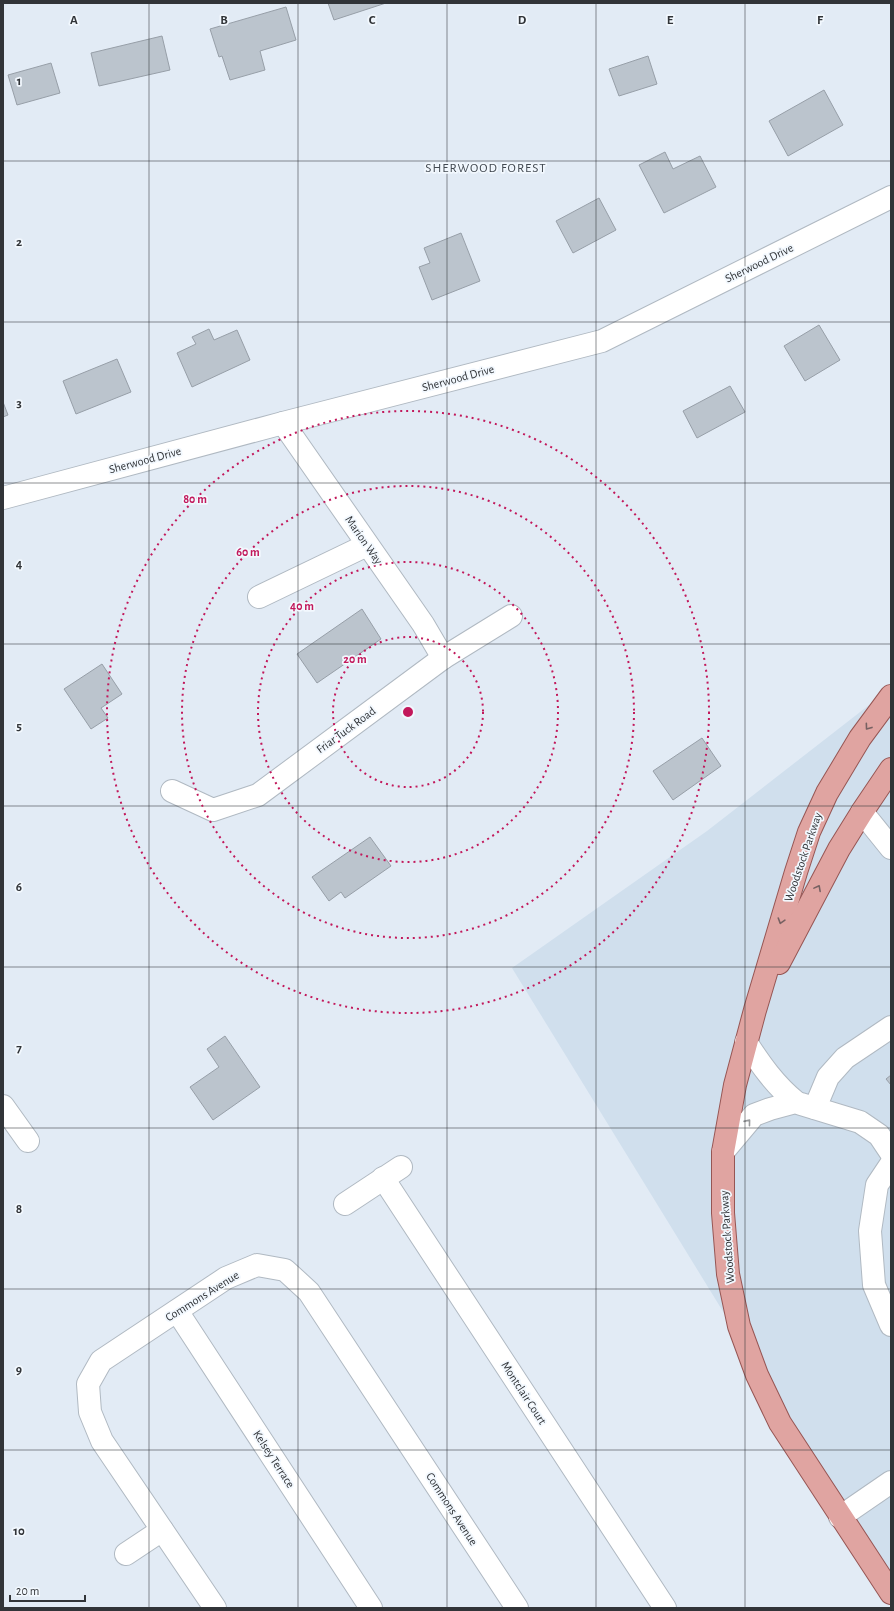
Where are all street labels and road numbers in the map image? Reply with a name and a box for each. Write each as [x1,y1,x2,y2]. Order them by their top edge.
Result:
street label: Sherwood Drive [723,241,795,285]
street label: Sherwood Drive [421,363,495,393]
street label: Sherwood Drive [108,445,182,475]
street label: Marion Way [342,514,385,567]
street label: Friar Tuck Road [314,705,378,755]
street label: Woodstock Parkway [782,811,825,903]
street label: Woodstock Parkway [718,1190,737,1284]
street label: Commons Avenue [163,1269,241,1323]
street label: Montclair Court [499,1359,549,1427]
street label: Kelsey Terrace [250,1428,297,1490]
street label: Commons Avenue [424,1470,480,1548]

